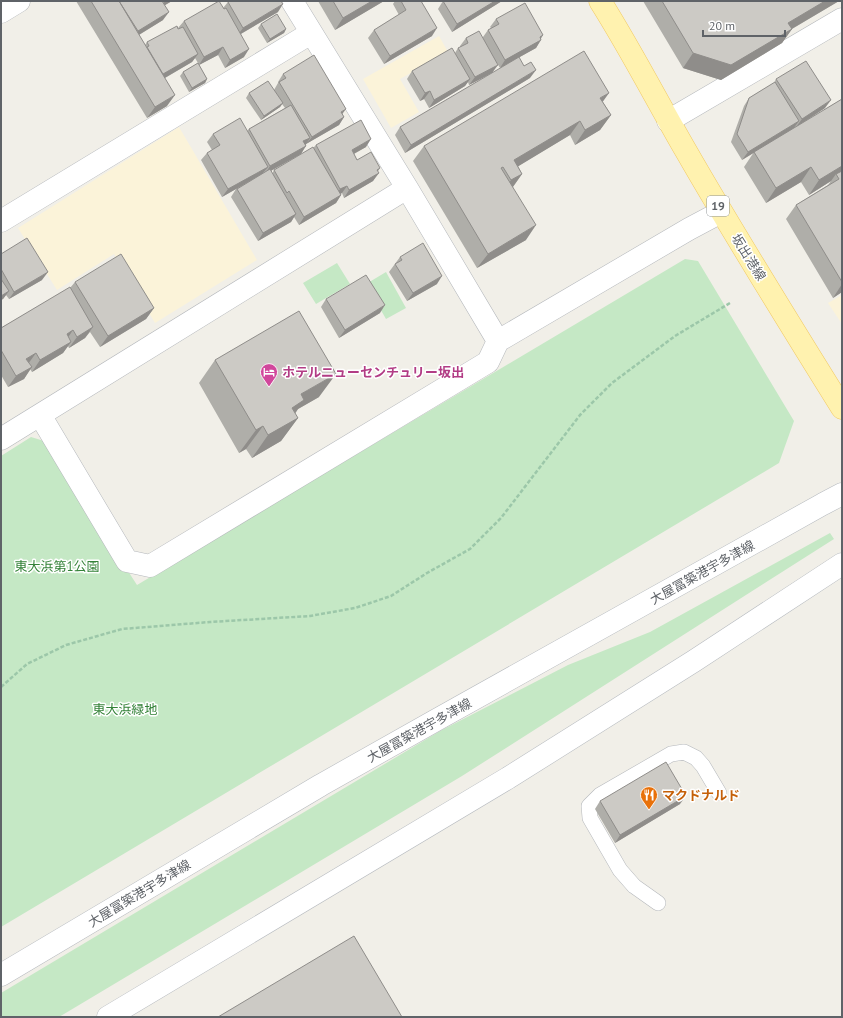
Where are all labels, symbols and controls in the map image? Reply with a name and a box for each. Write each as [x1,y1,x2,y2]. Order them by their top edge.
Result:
scale bar [703,12,785,38]
text: 20 m [709,18,735,33]
road number: 19 [707,196,729,216]
street label: 坂出港線 [728,231,770,284]
hotel icon: ホテルニューセンチュリー坂出 [259,362,279,387]
place label: ホテルニューセンチュリー坂出 [282,364,464,381]
street label: 大屋冨築港宇多津線 [647,537,758,608]
park label: 東大浜第1公園 [14,558,100,575]
street label: 大屋冨築港宇多津線 [364,695,475,766]
park label: 東大浜緑地 [92,701,158,718]
restaurant icon: マクドナルド [639,785,659,810]
place label: マクドナルド [662,787,740,804]
street label: 大屋冨築港宇多津線 [85,856,194,931]

